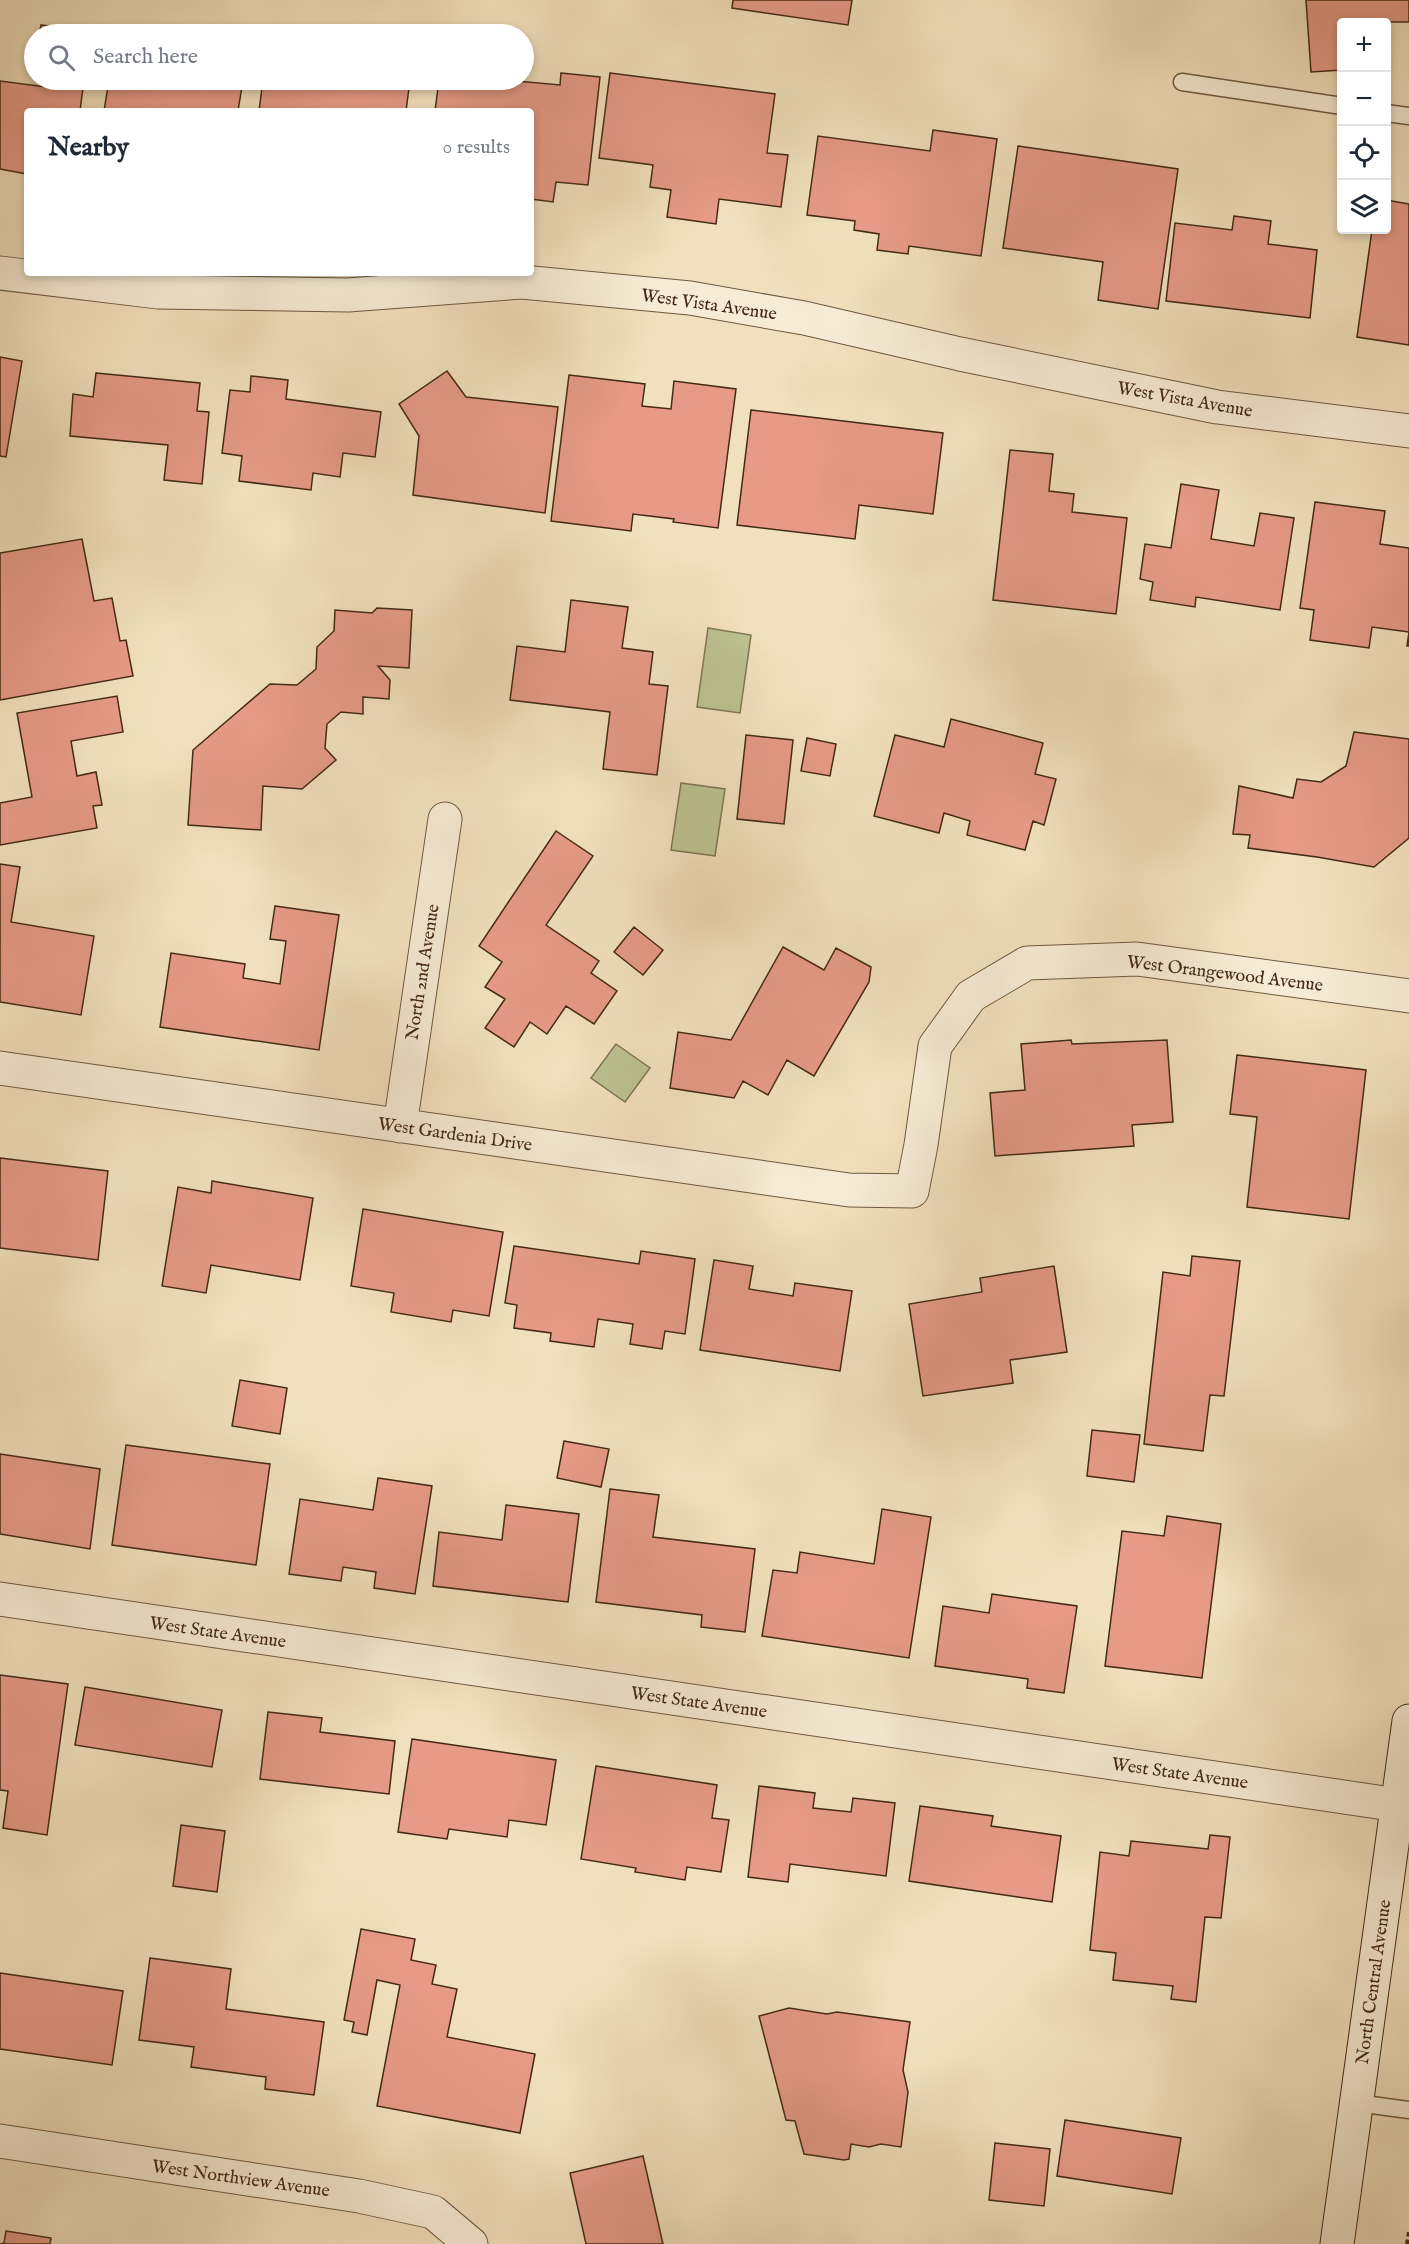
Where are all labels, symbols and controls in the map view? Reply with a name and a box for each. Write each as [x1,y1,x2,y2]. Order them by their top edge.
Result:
map controls [1337,18,1391,234]
button: + [1337,18,1391,72]
search box [24,24,534,90]
icon: search [45,41,78,74]
text: Search here [93,43,198,71]
button: − [1337,72,1391,126]
button: locate [1337,126,1391,180]
text: Nearby [48,131,129,164]
text: 0 results [443,135,510,160]
button: layers [1337,180,1391,234]
street label: West Vista Avenue [639,285,778,326]
street label: West Vista Avenue [1115,377,1254,424]
street label: North 2nd Avenue [401,902,446,1042]
street label: West Orangewood Avenue [1125,951,1324,998]
street label: West Gardenia Drive [376,1113,533,1158]
street label: West State Avenue [148,1613,287,1654]
street label: West State Avenue [629,1683,768,1724]
street label: West State Avenue [1110,1754,1249,1795]
street label: North Central Avenue [1352,1898,1397,2066]
street label: West Northview Avenue [150,2156,331,2203]

